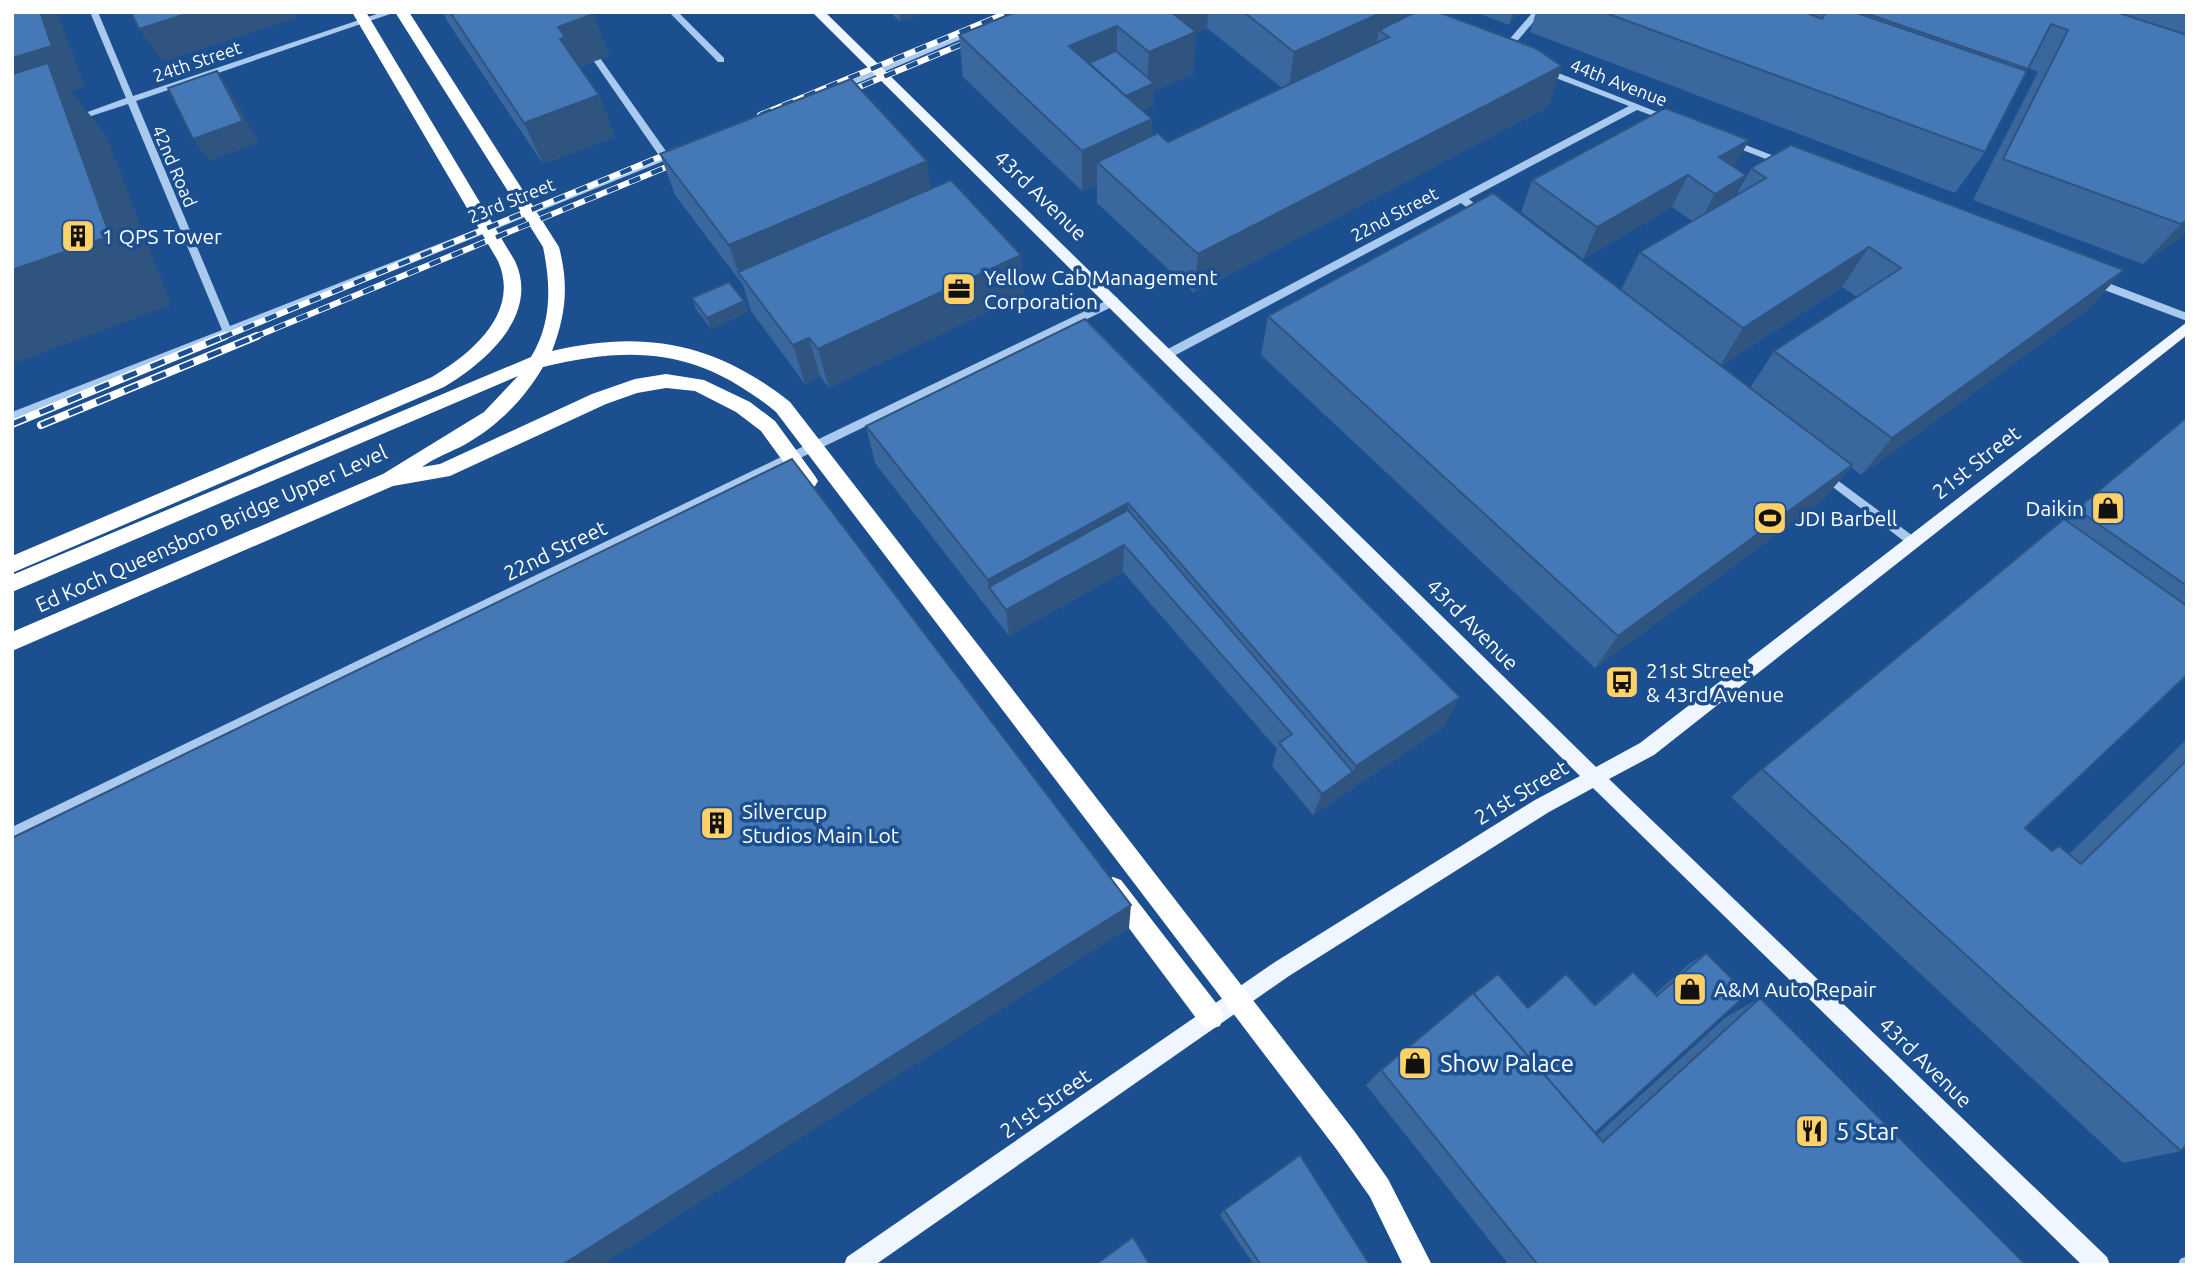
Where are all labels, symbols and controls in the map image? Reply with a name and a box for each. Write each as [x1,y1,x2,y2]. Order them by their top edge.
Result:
street label: 24th Street [150,37,244,85]
street label: 44th Avenue [1568,54,1670,110]
street label: 42nd Road [149,122,201,210]
street label: 43rd Avenue [990,145,1092,245]
street label: 23rd Street [465,173,557,227]
street label: 22nd Street [1347,183,1441,245]
building icon: 1 QPS Tower [59,217,97,255]
place label: 1 QPS Tower [102,224,222,248]
place label: Yellow Cab Management Corporation [984,265,1217,313]
office icon: Yellow Cab Management Corporation [940,270,978,308]
street label: 21st Street [1927,420,2025,504]
street label: Ed Koch Queensboro Bridge Upper Level [32,439,390,617]
shop icon: Daikin [2089,489,2127,527]
place label: Daikin [2026,496,2084,520]
sports icon: JDI Barbell [1751,499,1789,537]
place label: JDI Barbell [1795,506,1897,530]
street label: 22nd Street [500,515,610,585]
street label: 43rd Avenue [1422,573,1524,675]
place label: 21st Street & 43rd Avenue [1646,658,1784,706]
bus stop icon: 21st Street & 43rd Avenue [1603,663,1641,701]
street label: 21st Street [1470,755,1572,829]
place label: Silvercup Studios Main Lot [742,799,899,847]
building icon: Silvercup Studios Main Lot [698,804,736,842]
shop icon: A&M Auto Repair [1671,970,1709,1008]
place label: A&M Auto Repair [1714,977,1876,1001]
street label: 43rd Avenue [1875,1012,1977,1112]
shop icon: Show Palace [1396,1044,1434,1082]
place label: Show Palace [1440,1050,1574,1077]
street label: 21st Street [995,1063,1095,1143]
restaurant icon: 5 Star [1793,1112,1831,1150]
place label: 5 Star [1836,1118,1898,1145]

